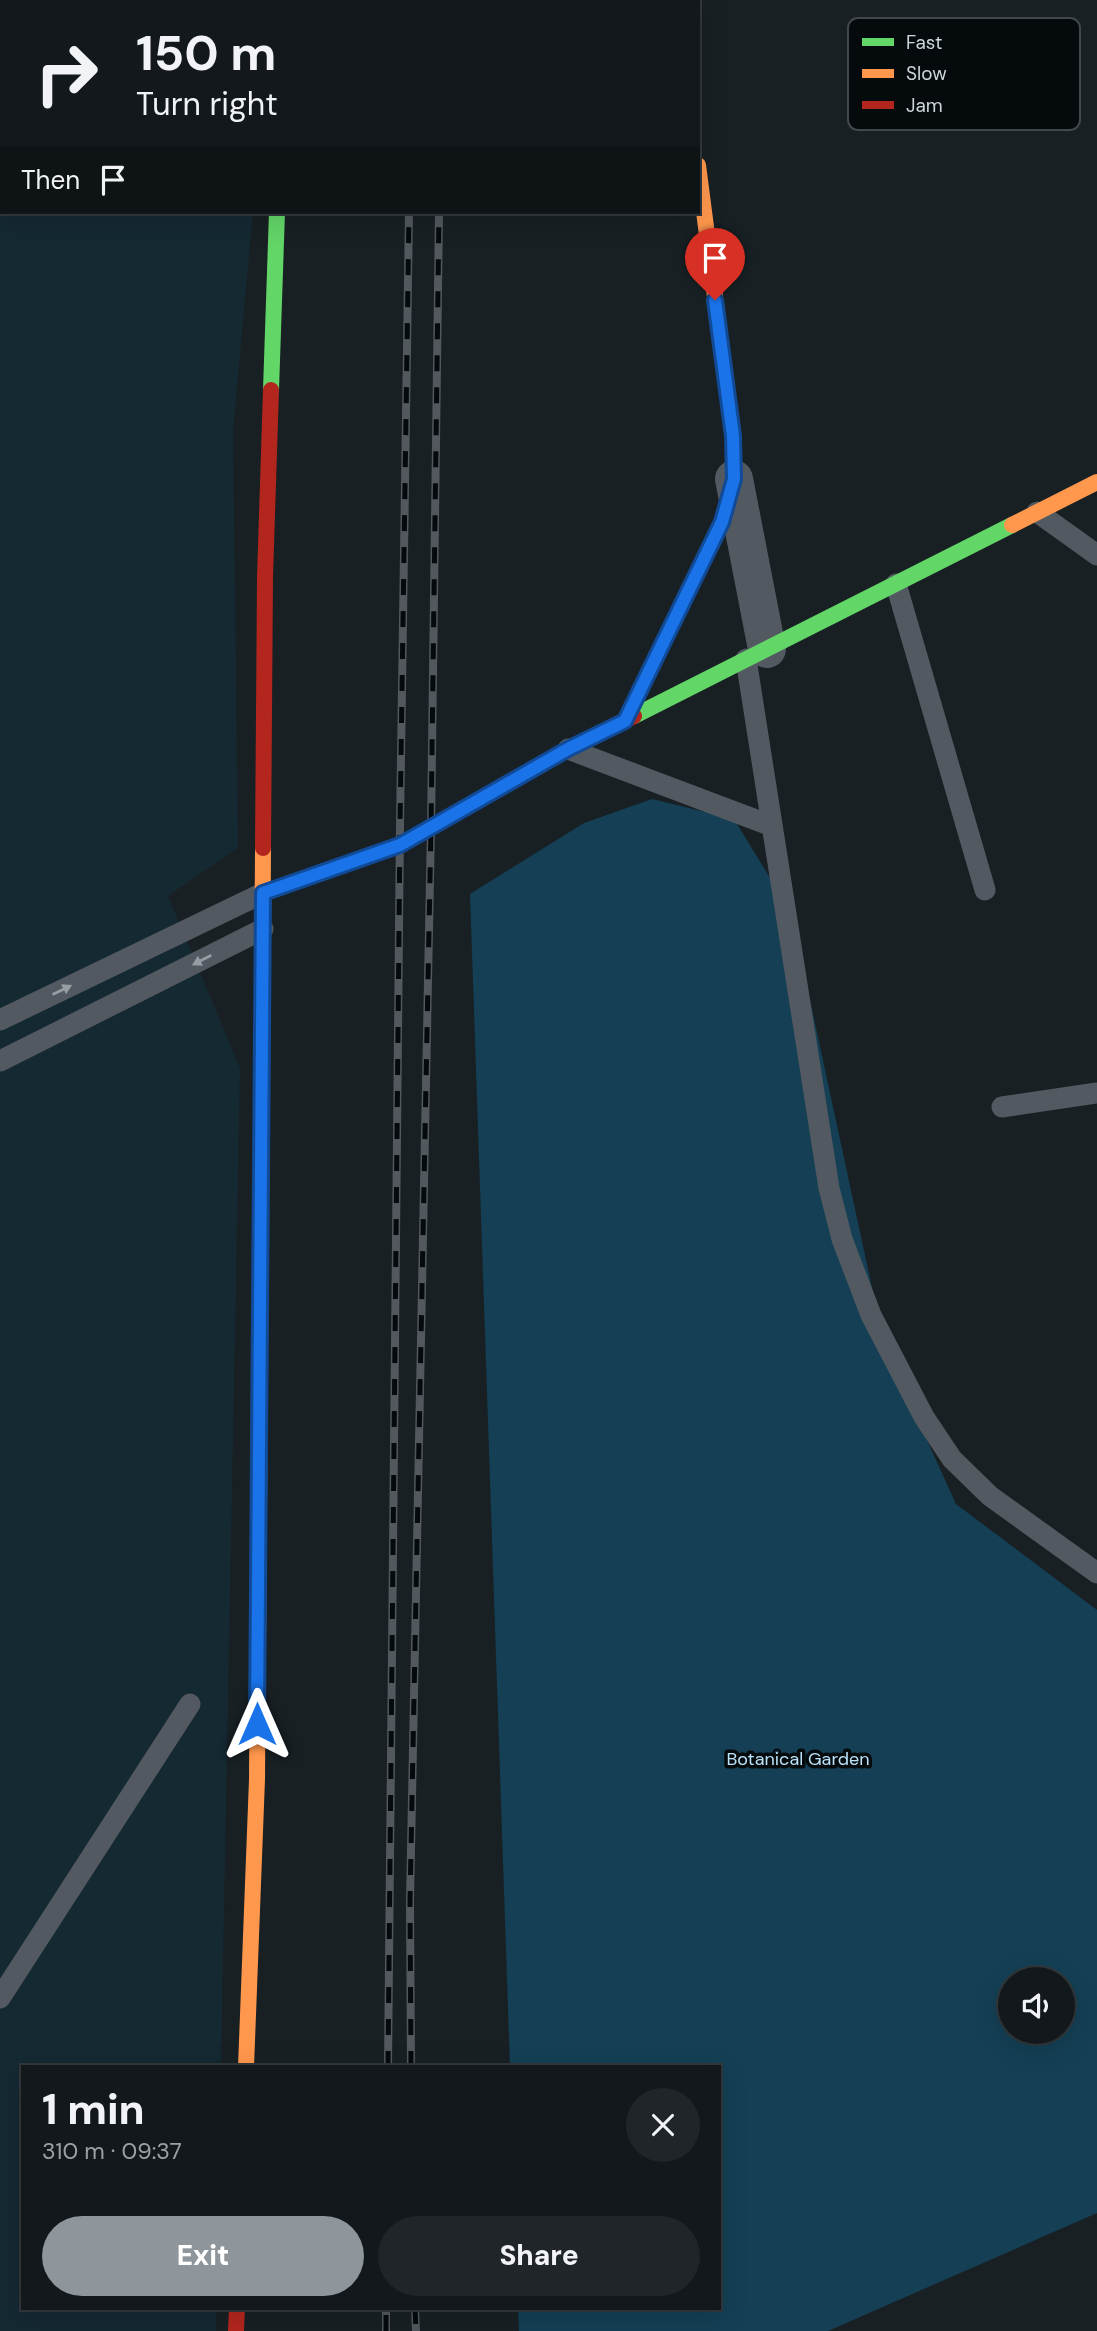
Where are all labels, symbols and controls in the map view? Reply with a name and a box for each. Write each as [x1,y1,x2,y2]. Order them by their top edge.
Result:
legend [848,18,1080,130]
text: 150 m [136,21,276,85]
icon: right [21,28,112,119]
text: Fast [906,30,942,55]
text: Slow [906,61,947,86]
text: Turn right [136,83,278,125]
text: Jam [906,93,943,118]
icon: arrive [94,161,132,199]
text: Then [21,163,80,197]
pin [685,228,745,300]
icon: arrive [696,239,734,277]
one-way arrow [192,954,212,965]
one-way arrow [51,985,72,996]
position arrow [220,1687,294,1761]
park label: Botanical Garden [726,1747,870,1771]
map controls [998,1967,1075,2044]
button: sound [998,1967,1075,2044]
text: 1 min [42,2082,145,2137]
button: close [626,2088,700,2162]
text: 310 m · 09:37 [42,2136,182,2166]
button: Exit [42,2216,364,2296]
button: Share [378,2216,700,2296]

